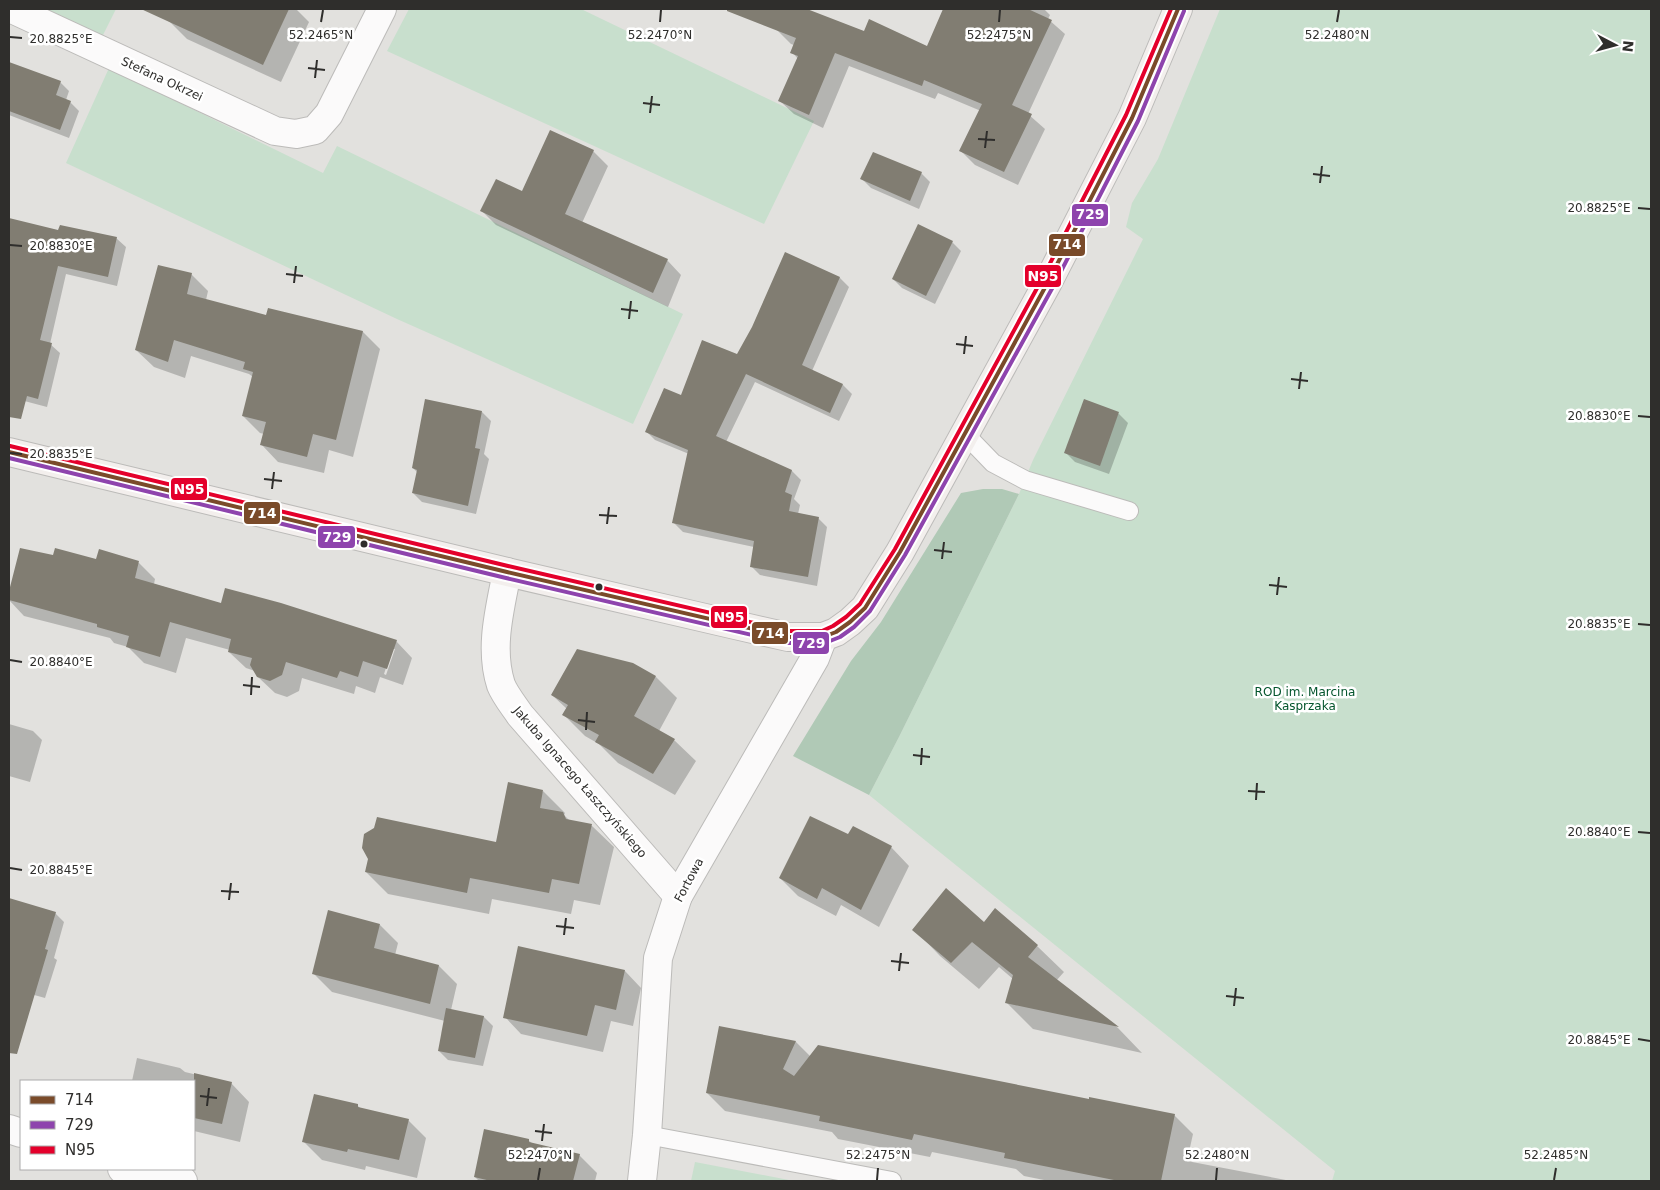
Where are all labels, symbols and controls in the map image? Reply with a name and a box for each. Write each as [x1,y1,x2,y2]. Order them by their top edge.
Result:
north arrow [1590,20,1640,70]
text: 52.2465°N [289,28,353,42]
text: 52.2470°N [628,28,692,42]
text: 52.2475°N [967,28,1031,42]
text: 52.2480°N [1305,28,1369,42]
text: 20.8825°E [29,32,93,46]
text: N [1619,40,1636,53]
street label: Stefana Okrzei [119,54,205,104]
text: 20.8825°E [1567,201,1631,215]
line badge: 729 [1071,203,1109,227]
text: 729 [1075,206,1105,222]
line badge: 714 [1048,233,1086,257]
text: 714 [1052,236,1082,252]
text: 20.8830°E [29,239,93,253]
line badge: N95 [1024,264,1062,288]
text: N95 [1027,268,1059,284]
text: 20.8830°E [1567,409,1631,423]
text: 20.8835°E [29,447,93,461]
line badge: N95 [170,477,208,501]
text: N95 [173,481,205,497]
line badge: 714 [243,501,281,525]
text: 714 [247,505,277,521]
line badge: 729 [317,525,356,549]
text: 729 [322,529,352,545]
unlabelled marker [359,539,369,549]
unlabelled marker [594,582,604,592]
line badge: N95 [710,605,748,629]
text: N95 [713,609,745,625]
text: 20.8835°E [1567,617,1631,631]
line badge: 714 [751,621,789,645]
text: 714 [755,625,785,641]
line badge: 729 [792,631,830,655]
text: 729 [796,635,826,651]
text: 20.8840°E [29,655,93,669]
park label: ROD im. Marcina Kasprzaka [1255,685,1355,713]
street label: Jakuba Ignacego Łaszczyńskiego [510,703,650,861]
text: 20.8840°E [1567,825,1631,839]
street label: Fortowa [672,856,706,904]
text: 20.8845°E [29,863,93,877]
text: 20.8845°E [1567,1033,1631,1047]
legend [20,1080,195,1170]
text: 714 [65,1091,94,1109]
text: 729 [65,1116,94,1134]
text: N95 [65,1141,95,1159]
text: 52.2470°N [508,1148,572,1162]
text: 52.2475°N [846,1148,910,1162]
text: 52.2480°N [1185,1148,1249,1162]
text: 52.2485°N [1524,1148,1588,1162]

